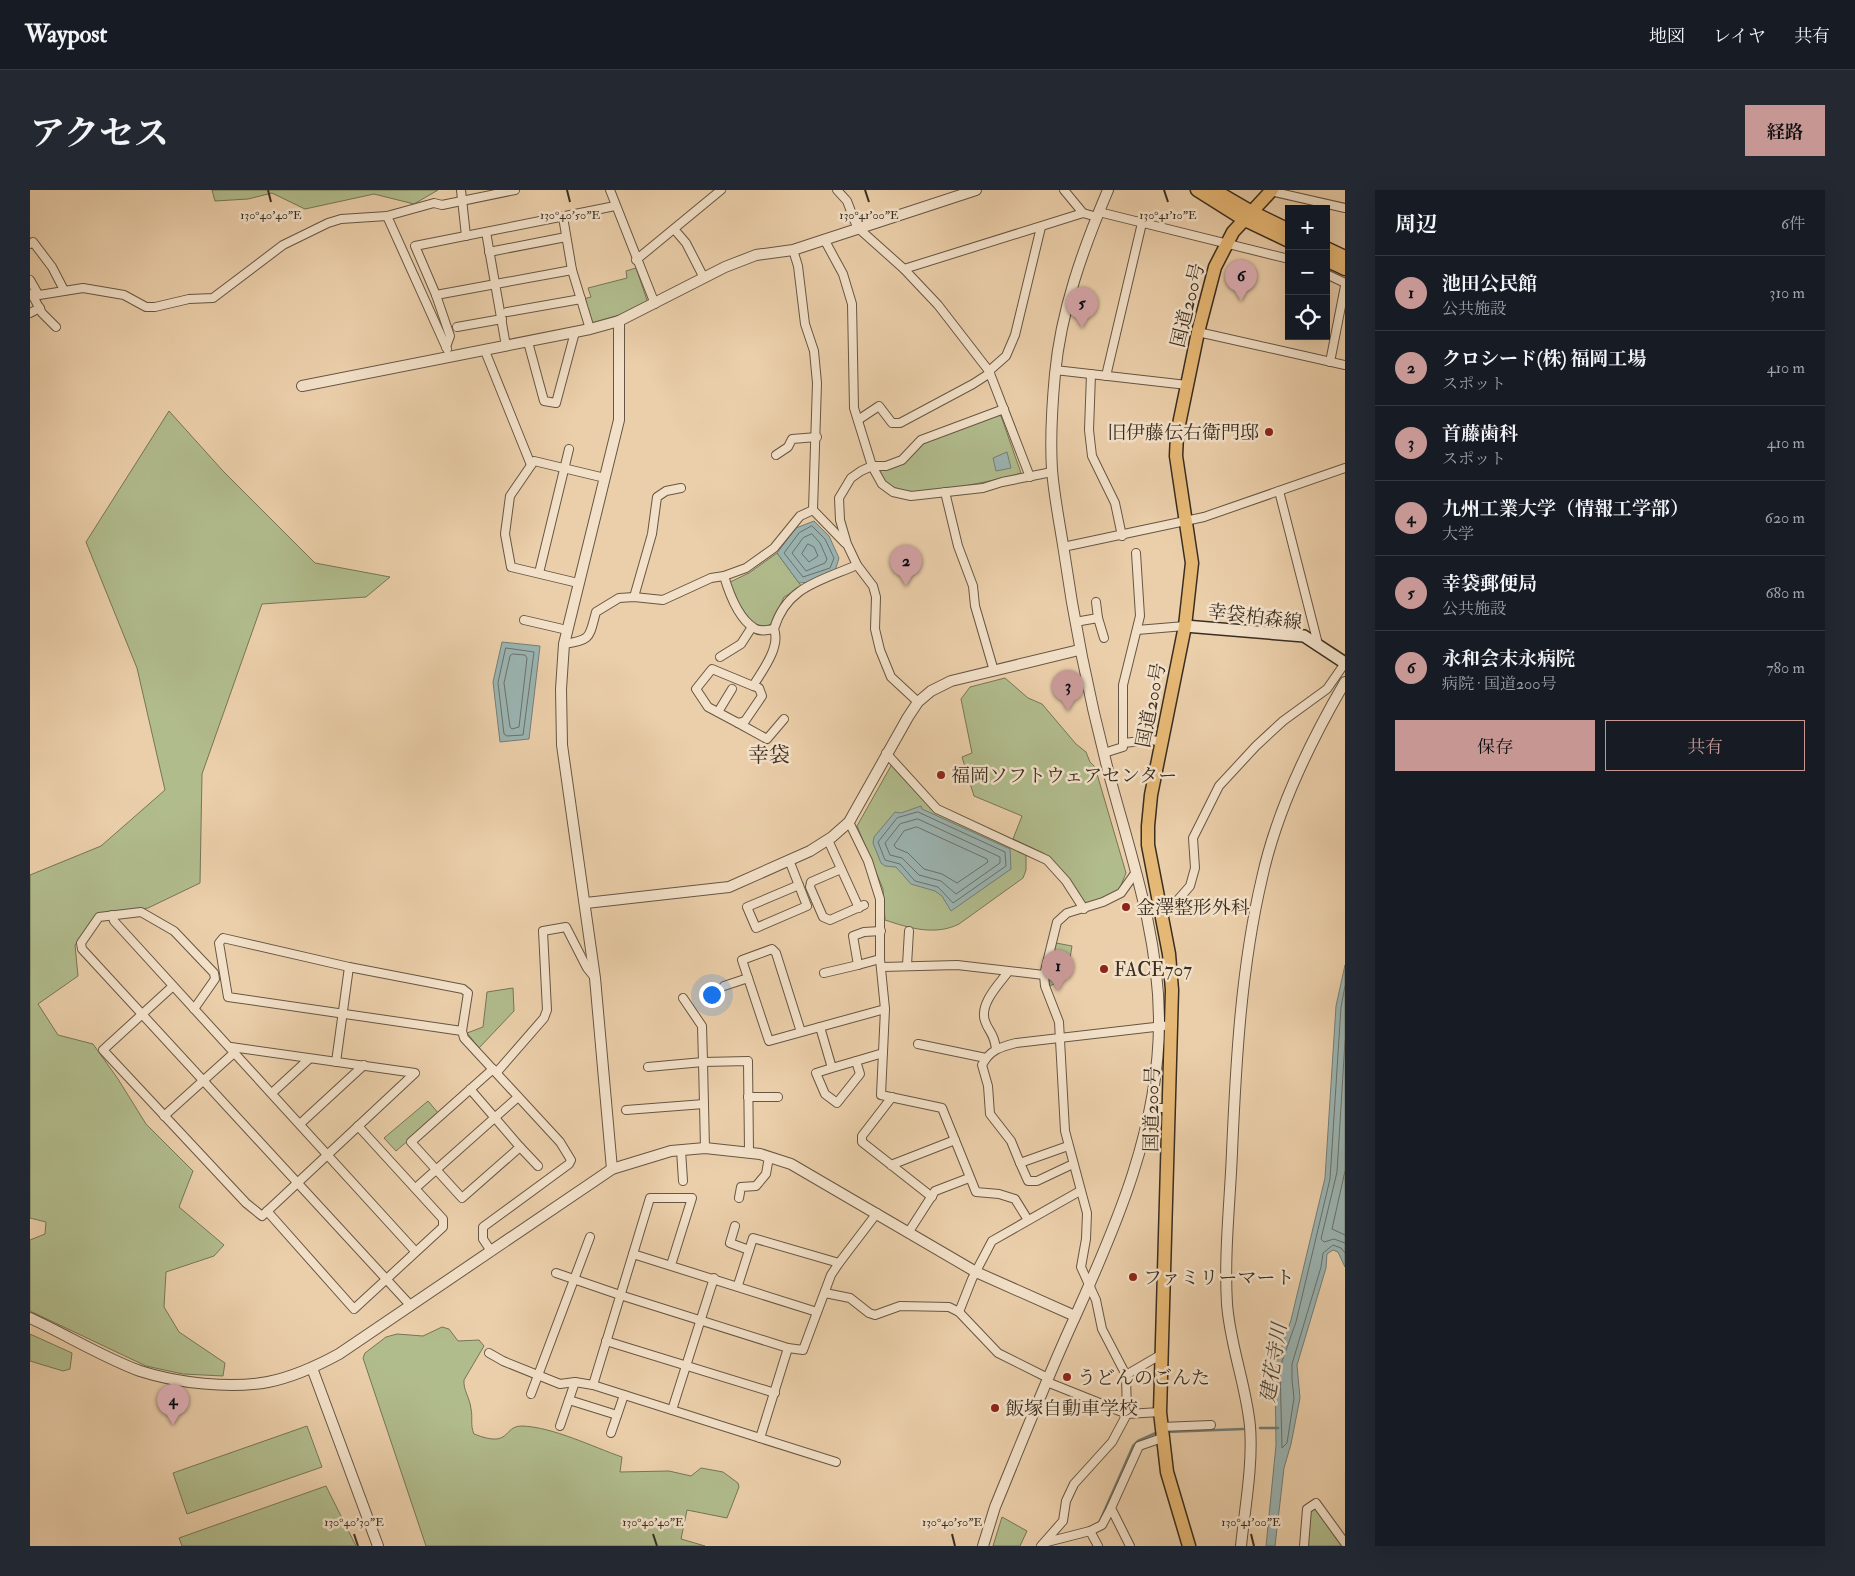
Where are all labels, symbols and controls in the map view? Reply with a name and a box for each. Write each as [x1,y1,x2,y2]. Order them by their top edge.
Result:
text: Waypost [25,19,107,50]
text: 地図 [1649,25,1685,48]
text: レイヤ [1713,25,1766,48]
text: 共有 [1794,25,1830,48]
button: 経路 [1745,105,1825,156]
text: アクセス [30,112,169,156]
map controls [1285,205,1330,340]
button: + [1285,205,1330,250]
text: 130°40'40"E [240,208,302,223]
text: 130°40'50"E [540,208,600,223]
text: 130°41'00"E [839,208,899,223]
text: 130°41'10"E [1139,208,1197,223]
text: 周辺 [1395,211,1437,238]
text: 6件 [1781,214,1805,234]
button: − [1285,250,1330,295]
pin: 6 [1225,260,1257,301]
street label: 国道200号 [1166,261,1210,350]
text: 池田公民館 [1442,272,1537,296]
text: 1 [1408,283,1414,303]
text: 310 m [1769,283,1805,303]
pin: 5 [1066,287,1098,328]
button: locate [1285,295,1330,340]
text: 公共施設 [1442,299,1506,319]
text: クロシード(株) 福岡工場 [1442,347,1646,371]
text: 2 [1407,358,1415,378]
text: 410 m [1767,358,1805,378]
text: スポット [1442,374,1506,394]
place label: 旧伊藤伝右衛門邸 [1107,421,1259,445]
text: 首藤歯科 [1442,422,1518,446]
marker: 旧伊藤伝右衛門邸 [1263,426,1275,438]
text: 3 [1408,433,1414,453]
text: 410 m [1767,433,1805,453]
text: スポット [1442,449,1506,469]
text: 九州工業大学（情報工学部） [1442,497,1689,521]
text: 4 [1407,508,1415,528]
text: 620 m [1765,508,1805,528]
text: 大学 [1442,524,1474,544]
pin: 2 [890,545,922,586]
text: 幸袋郵便局 [1442,572,1537,596]
text: 5 [1407,583,1415,603]
text: 680 m [1765,583,1805,603]
street label: 幸袋柏森線 [1206,599,1303,635]
text: 公共施設 [1442,599,1506,619]
text: 永和会末永病院 [1442,647,1575,671]
text: 6 [1407,658,1415,678]
text: 780 m [1766,658,1805,678]
street label: 国道200号 [1131,661,1171,750]
pin: 3 [1052,670,1084,711]
text: 病院 · 国道200号 [1442,674,1556,694]
button: 保存 [1395,720,1595,771]
button: 共有 [1605,720,1805,771]
district label: 幸袋 [748,742,790,769]
place label: 福岡ソフトウェアセンター [951,764,1177,788]
marker: 福岡ソフトウェアセンター [935,769,947,781]
place label: 金澤整形外科 [1136,896,1250,920]
marker: 金澤整形外科 [1120,901,1132,913]
pin: 1 [1042,950,1074,991]
place label: FACE707 [1114,958,1192,982]
marker: FACE707 [1098,963,1110,975]
your location [699,982,725,1008]
street label: 国道200号 [1139,1066,1165,1152]
place label: ファミリーマート [1143,1266,1295,1290]
marker: ファミリーマート [1127,1271,1139,1283]
water label: 建花寺川 [1255,1320,1292,1405]
place label: うどんのごんた [1077,1366,1210,1390]
marker: うどんのごんた [1061,1371,1073,1383]
pin: 4 [157,1384,189,1425]
place label: 飯塚自動車学校 [1005,1397,1138,1421]
marker: 飯塚自動車学校 [989,1402,1001,1414]
text: 130°40'30"E [324,1515,384,1530]
text: 130°40'40"E [622,1515,684,1530]
text: 130°40'50"E [922,1515,982,1530]
text: 130°41'00"E [1221,1515,1281,1530]

